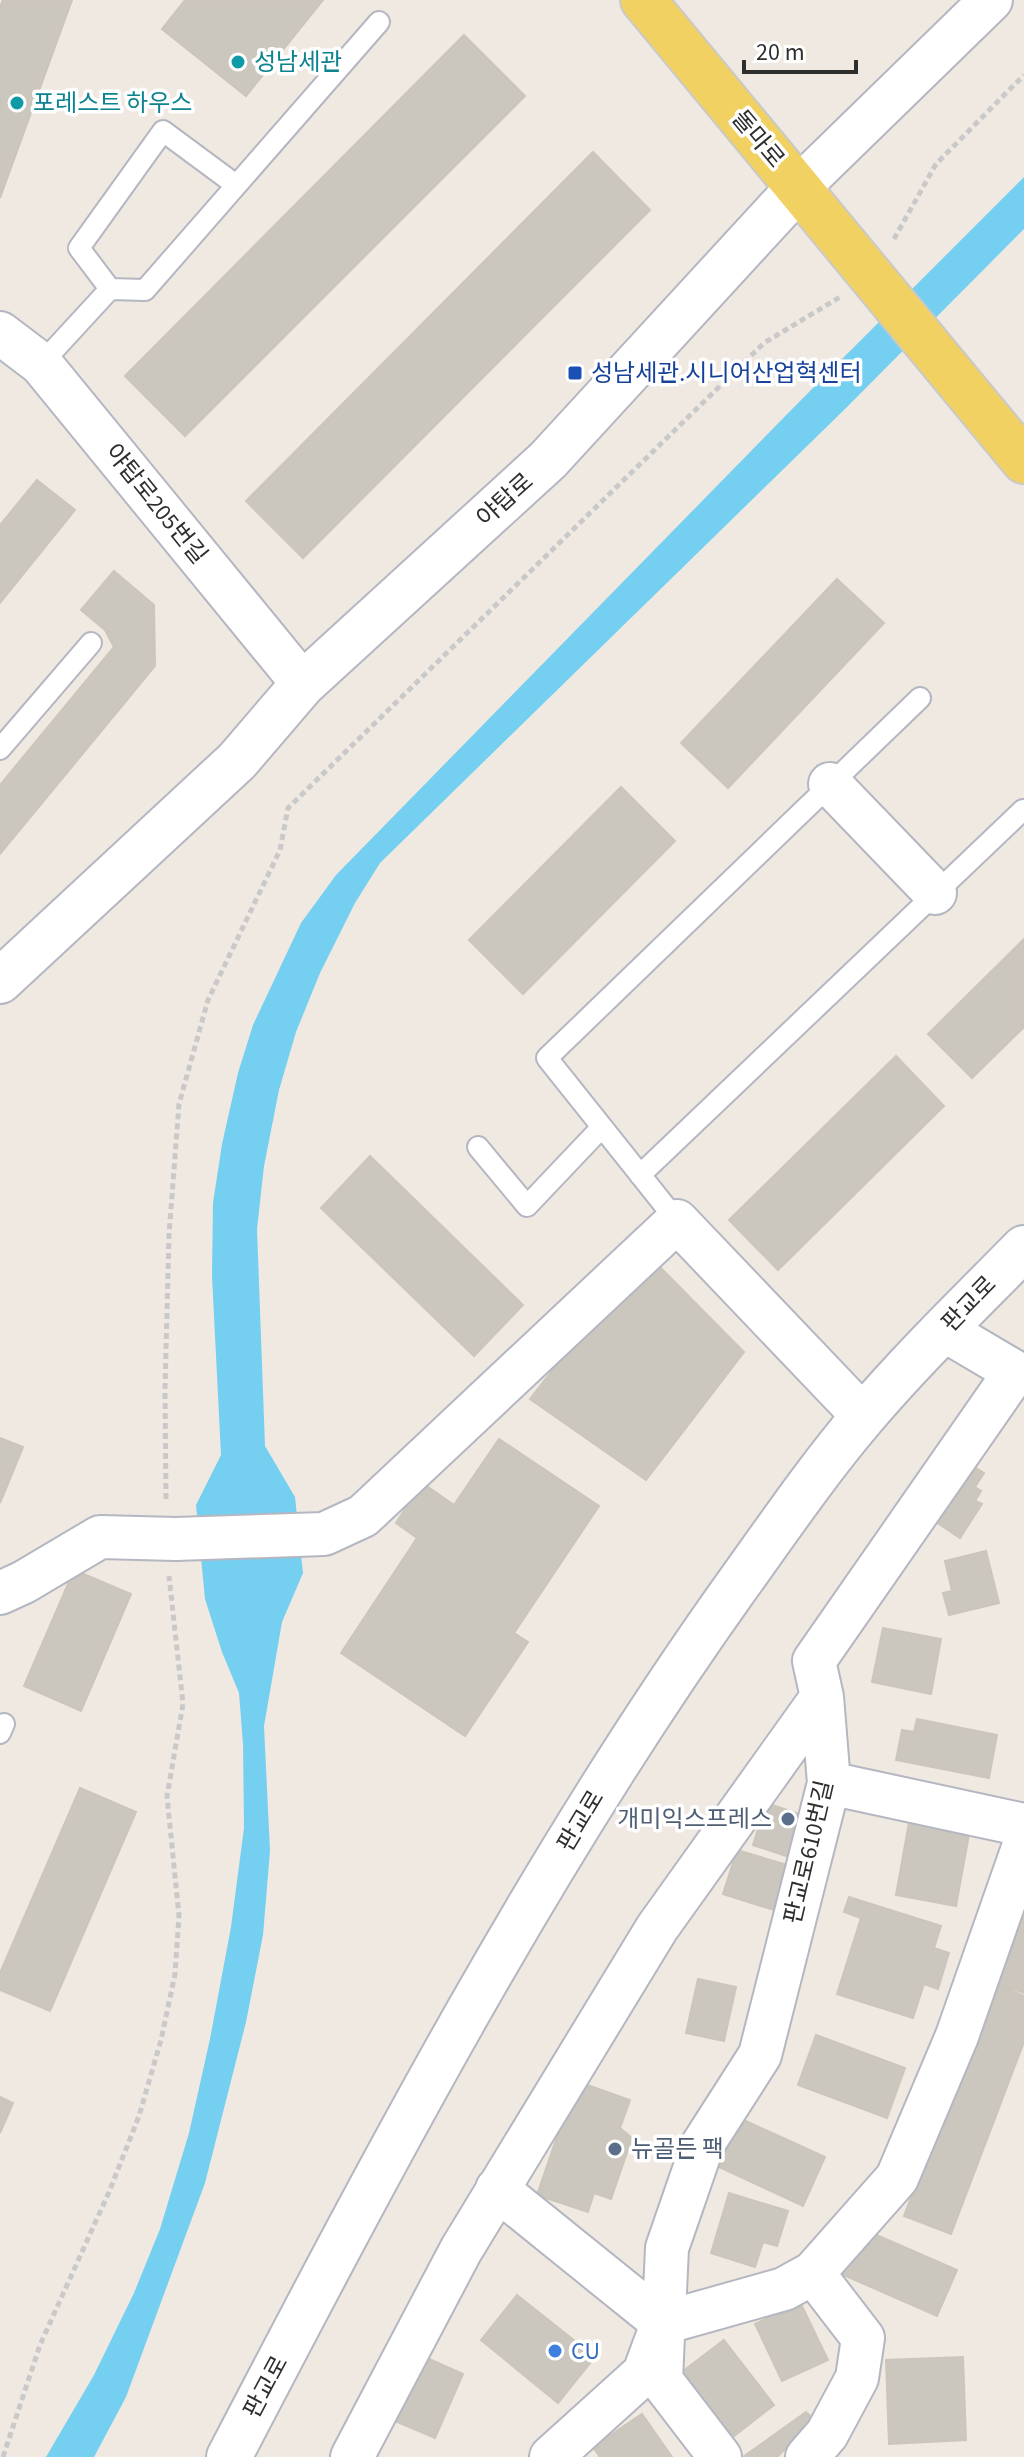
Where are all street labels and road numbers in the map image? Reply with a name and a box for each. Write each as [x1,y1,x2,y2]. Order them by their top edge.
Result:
street label: 돌마로 [723,102,793,176]
street label: 야탑로205번길 [96,436,216,572]
street label: 야탑로 [469,465,541,535]
street label: 판교로 [933,1268,1005,1340]
street label: 판교로610번길 [776,1777,842,1927]
street label: 판교로 [549,1784,613,1858]
street label: 판교로 [235,2350,297,2424]

